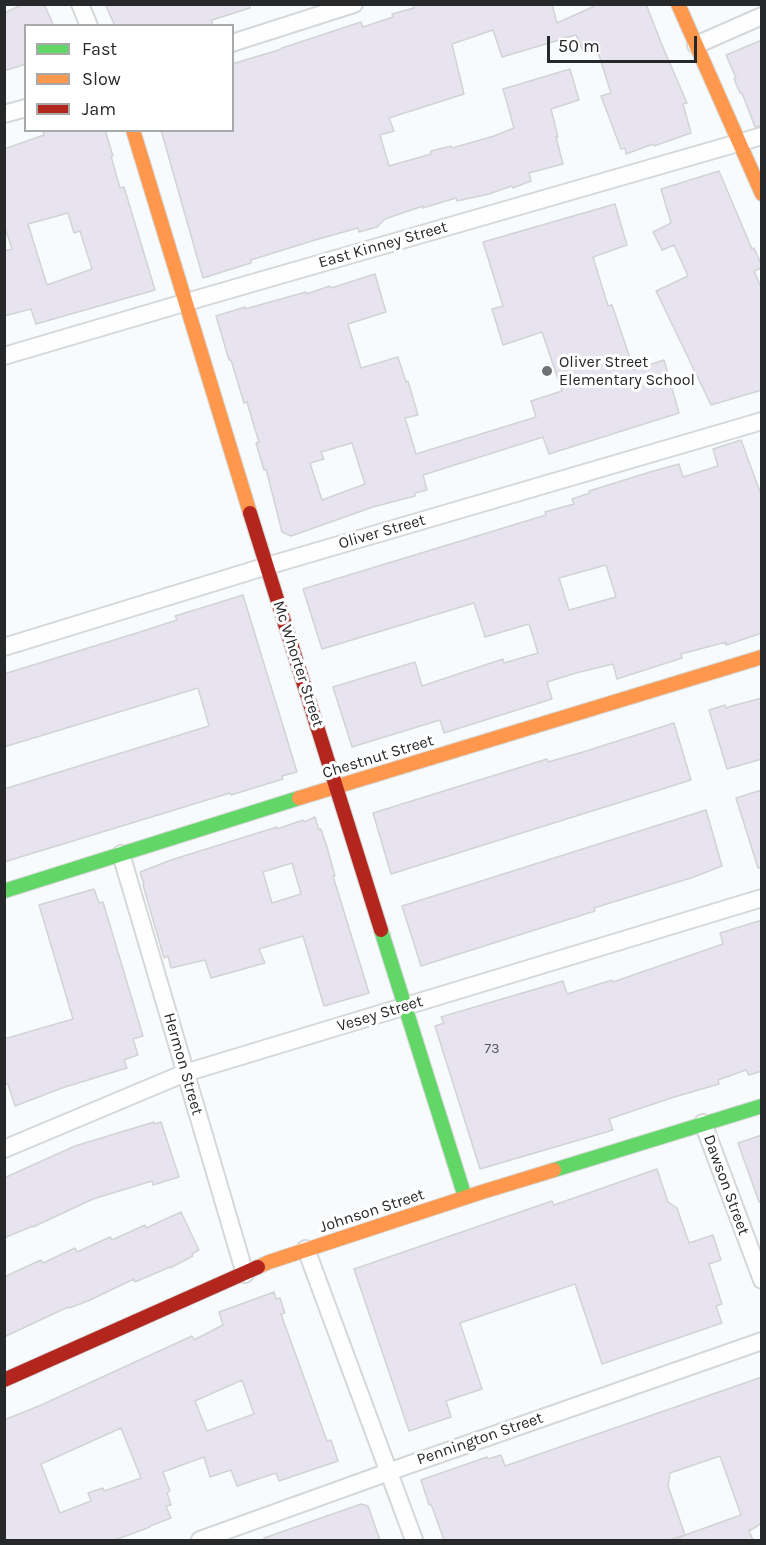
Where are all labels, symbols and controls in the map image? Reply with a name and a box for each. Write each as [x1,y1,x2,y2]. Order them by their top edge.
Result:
legend [24,24,234,132]
scale bar [550,24,700,62]
text: 50 m [558,35,600,57]
text: Fast [82,38,117,60]
text: Slow [82,68,121,90]
text: Jam [82,98,116,120]
street label: East Kinney Street [316,217,450,273]
place label: Oliver Street Elementary School [559,352,695,390]
marker: Oliver Street Elementary School [540,364,554,378]
street label: Oliver Street [336,510,428,554]
street label: Mc Whorter Street [269,598,327,730]
street label: Chestnut Street [320,731,436,783]
street label: Vesey Street [335,992,425,1036]
street label: Hermon Street [159,1011,207,1117]
house number: 73 [485,1041,499,1057]
street label: Dawson Street [699,1132,753,1238]
street label: Johnson Street [317,1185,427,1237]
street label: Pennington Street [414,1408,546,1470]

